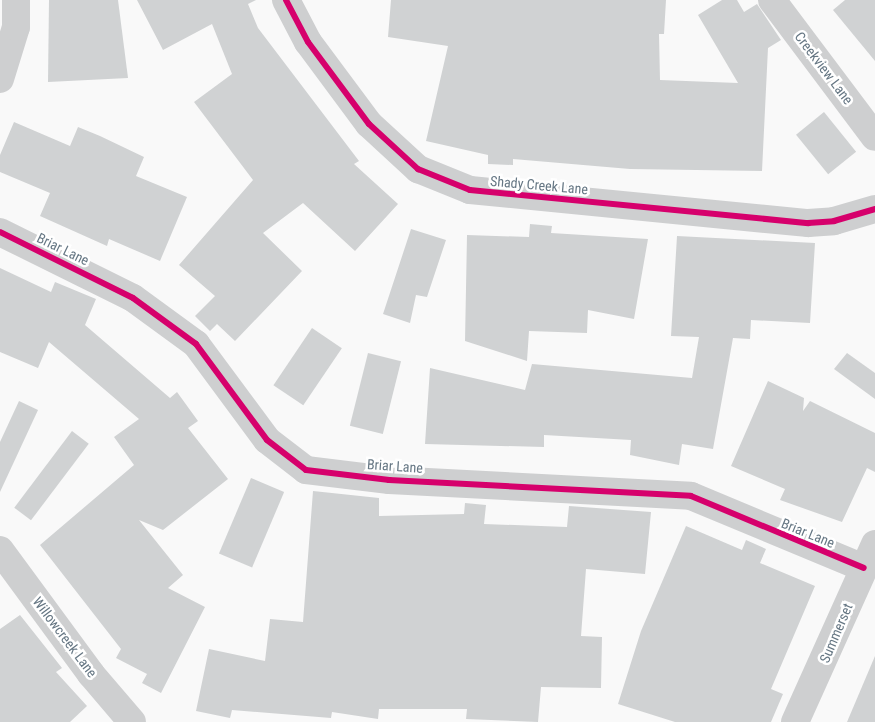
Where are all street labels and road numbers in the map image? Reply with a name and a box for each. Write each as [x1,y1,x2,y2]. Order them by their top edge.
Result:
street label: Creekview Lane [791,28,857,108]
street label: Shady Creek Lane [489,172,589,198]
street label: Briar Lane [34,229,92,269]
street label: Briar Lane [366,456,424,476]
street label: Briar Lane [779,515,837,551]
street label: Willowcreek Lane [29,593,101,681]
street label: Summerset [816,601,856,665]

